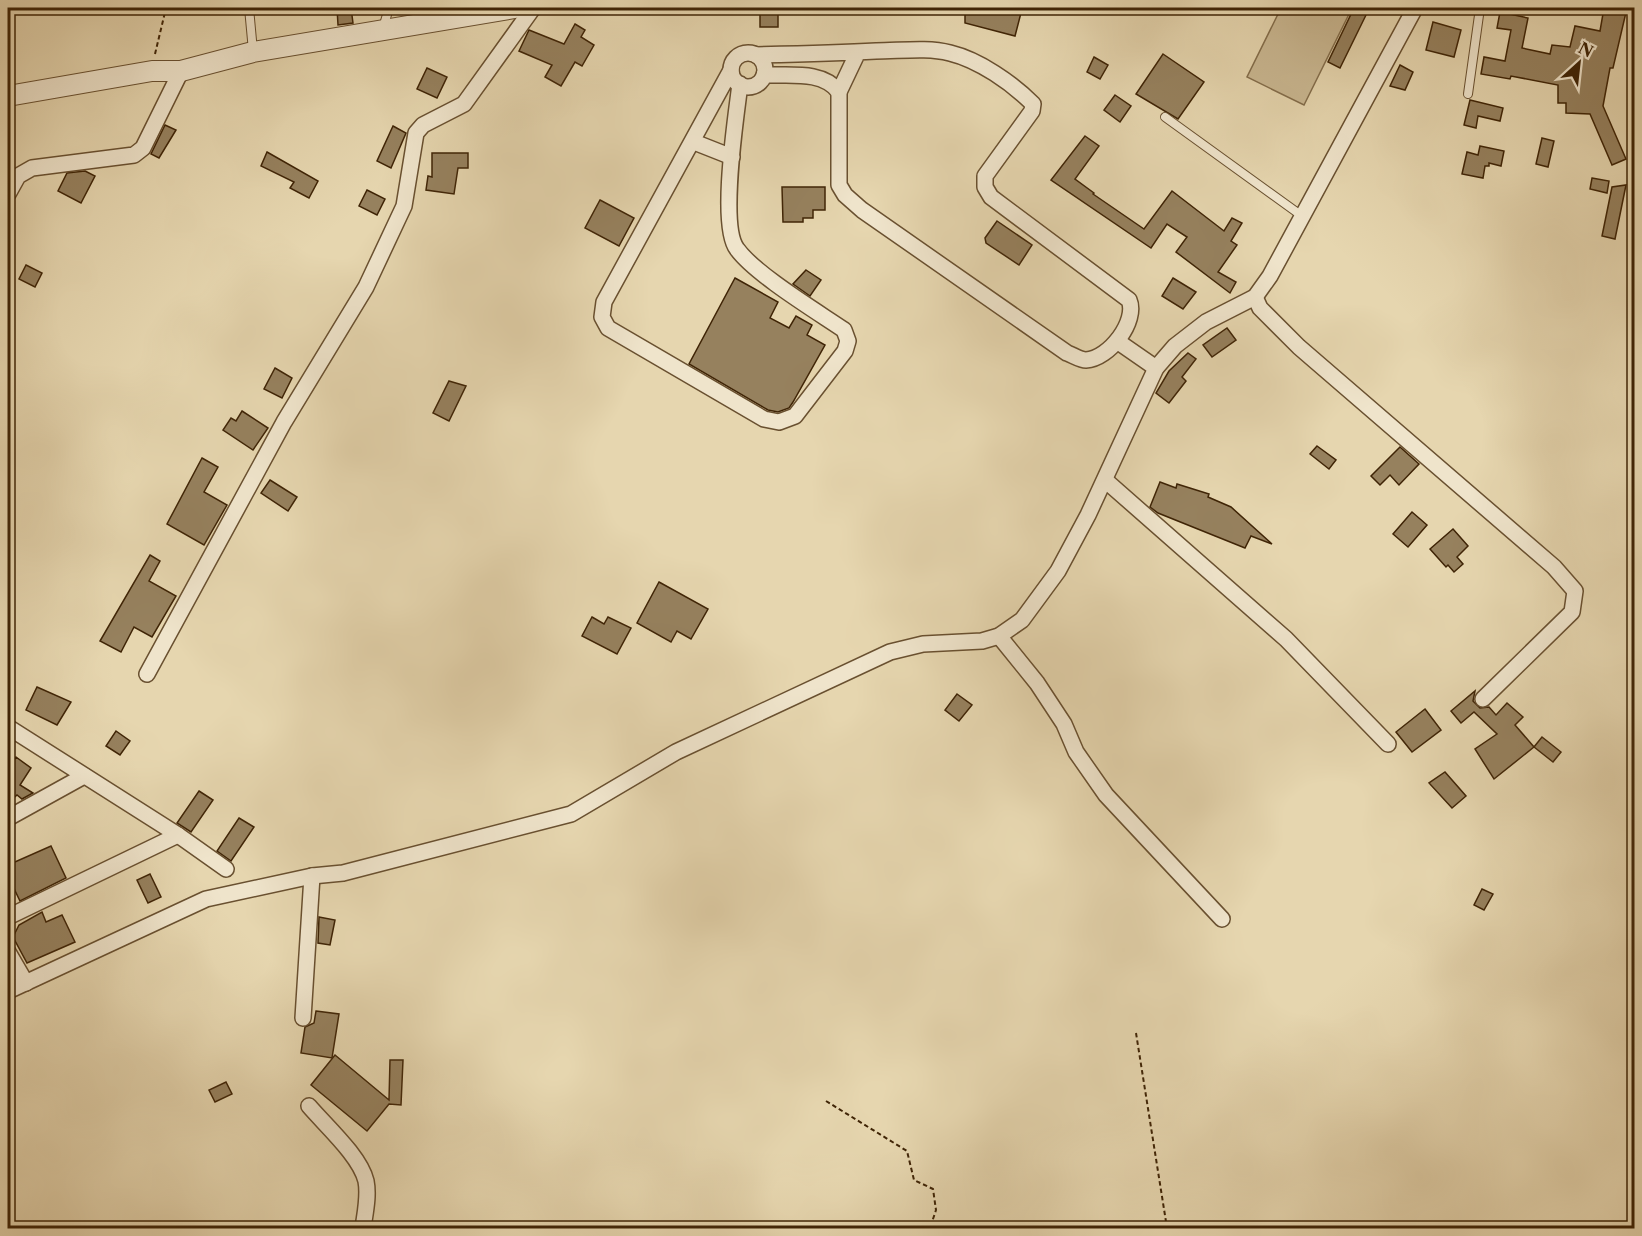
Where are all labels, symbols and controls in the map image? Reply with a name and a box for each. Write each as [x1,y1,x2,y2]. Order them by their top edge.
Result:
north arrow [1549,33,1609,93]
text: N [1575,38,1597,62]

